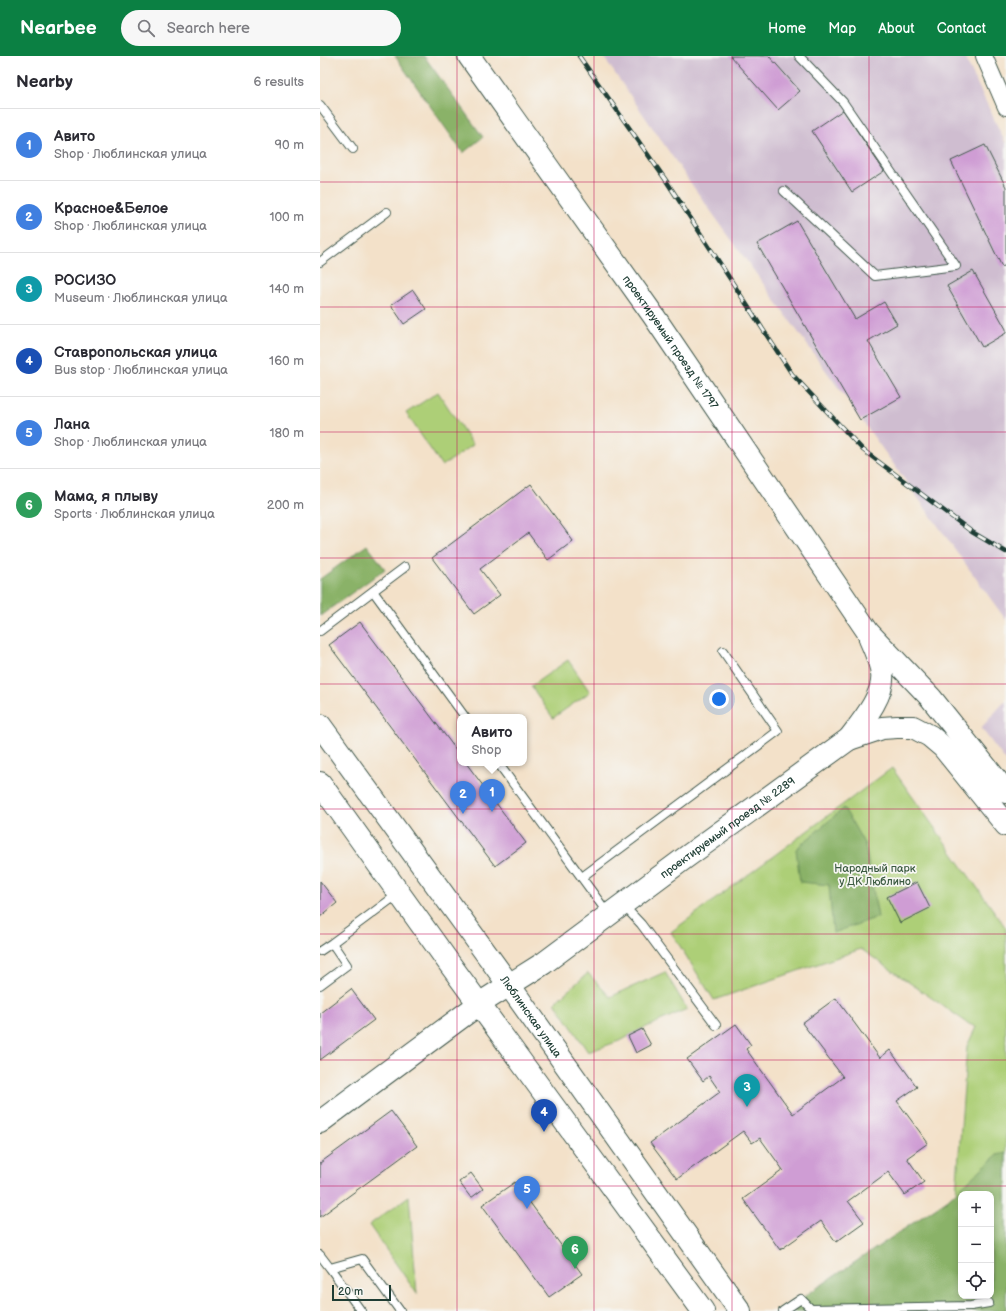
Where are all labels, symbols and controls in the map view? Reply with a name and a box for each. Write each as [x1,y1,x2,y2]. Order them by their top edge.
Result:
search box [121,10,401,46]
text: Nearbee [20,17,97,40]
icon: search [135,17,157,39]
text: Search here [167,19,250,38]
text: Home [768,20,806,37]
text: Map [828,20,856,37]
text: About [878,20,915,37]
text: Contact [937,20,986,37]
text: Nearby [16,72,73,92]
text: 6 results [254,74,304,90]
text: Авито [54,127,95,146]
text: 1 [26,137,32,153]
text: 90 m [275,137,304,153]
text: Shop · Люблинская улица [54,146,207,162]
text: Красное&Белое [54,199,168,218]
text: 2 [25,209,33,225]
text: 100 m [269,209,304,225]
text: Shop · Люблинская улица [54,218,207,234]
text: РОСИЗО [54,271,116,290]
street label: проектируемый проезд № 1797 [620,273,722,412]
text: 3 [25,281,33,297]
text: 140 m [269,281,304,297]
text: Museum · Люблинская улица [54,290,228,306]
text: Ставропольская улица [54,343,217,362]
text: 4 [25,353,33,369]
text: 160 m [269,353,304,369]
text: Bus stop · Люблинская улица [54,362,228,378]
text: Лана [54,415,90,434]
text: 5 [25,425,33,441]
text: 180 m [269,425,304,441]
text: Shop · Люблинская улица [54,434,207,450]
text: Мама, я плыву [54,487,158,506]
text: 6 [25,497,33,513]
text: 200 m [267,497,304,513]
text: Sports · Люблинская улица [54,506,215,522]
your location [709,689,729,709]
popup [457,714,527,766]
text: Авито [471,723,513,742]
text: Shop [471,742,501,758]
street label: проектируемый проезд № 2289 [658,774,797,881]
pin: 1 [479,779,505,812]
pin: 2 [450,781,476,814]
park label: Народный парк у ДК Люблино [834,862,916,888]
street label: Люблинская улица [497,972,565,1060]
pin: 3 [734,1074,760,1107]
pin: 4 [531,1099,557,1132]
pin: 5 [514,1176,540,1209]
map controls [958,1191,994,1299]
button: + [958,1191,994,1227]
button: − [958,1227,994,1263]
pin: 6 [562,1236,588,1269]
button: locate [958,1263,994,1299]
scale bar [332,1283,391,1302]
text: 20 m [338,1285,363,1298]

